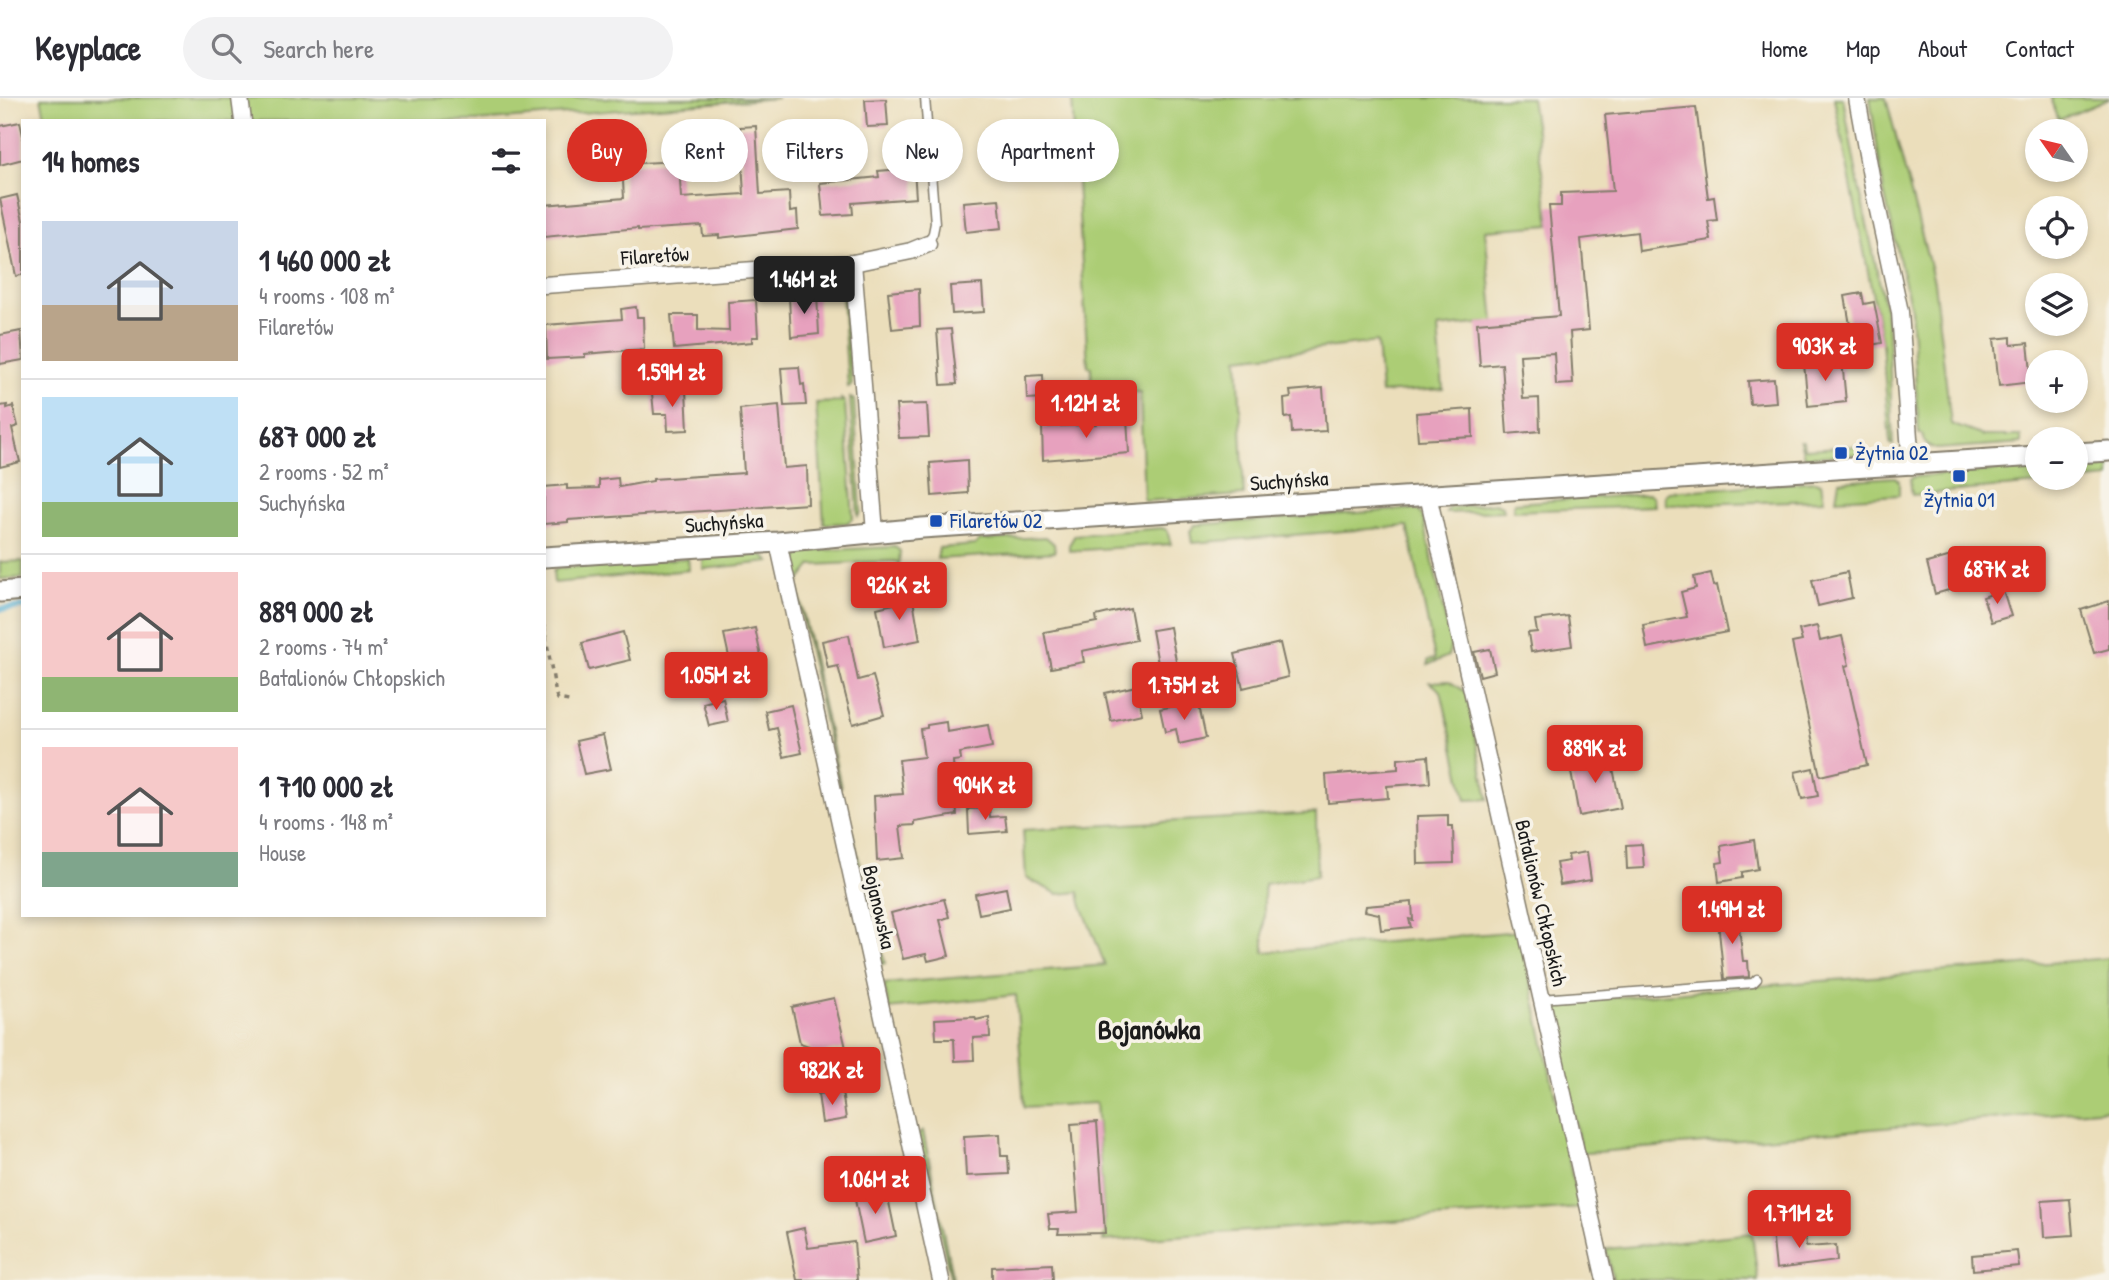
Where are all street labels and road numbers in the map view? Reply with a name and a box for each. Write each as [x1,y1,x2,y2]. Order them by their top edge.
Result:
street label: Filaretów [619,239,690,272]
street label: Suchyńska [1249,463,1329,498]
street label: Suchyńska [684,505,764,540]
street label: Batalionów Chłopskich [1508,817,1575,989]
street label: Bojanowska [856,862,903,952]

